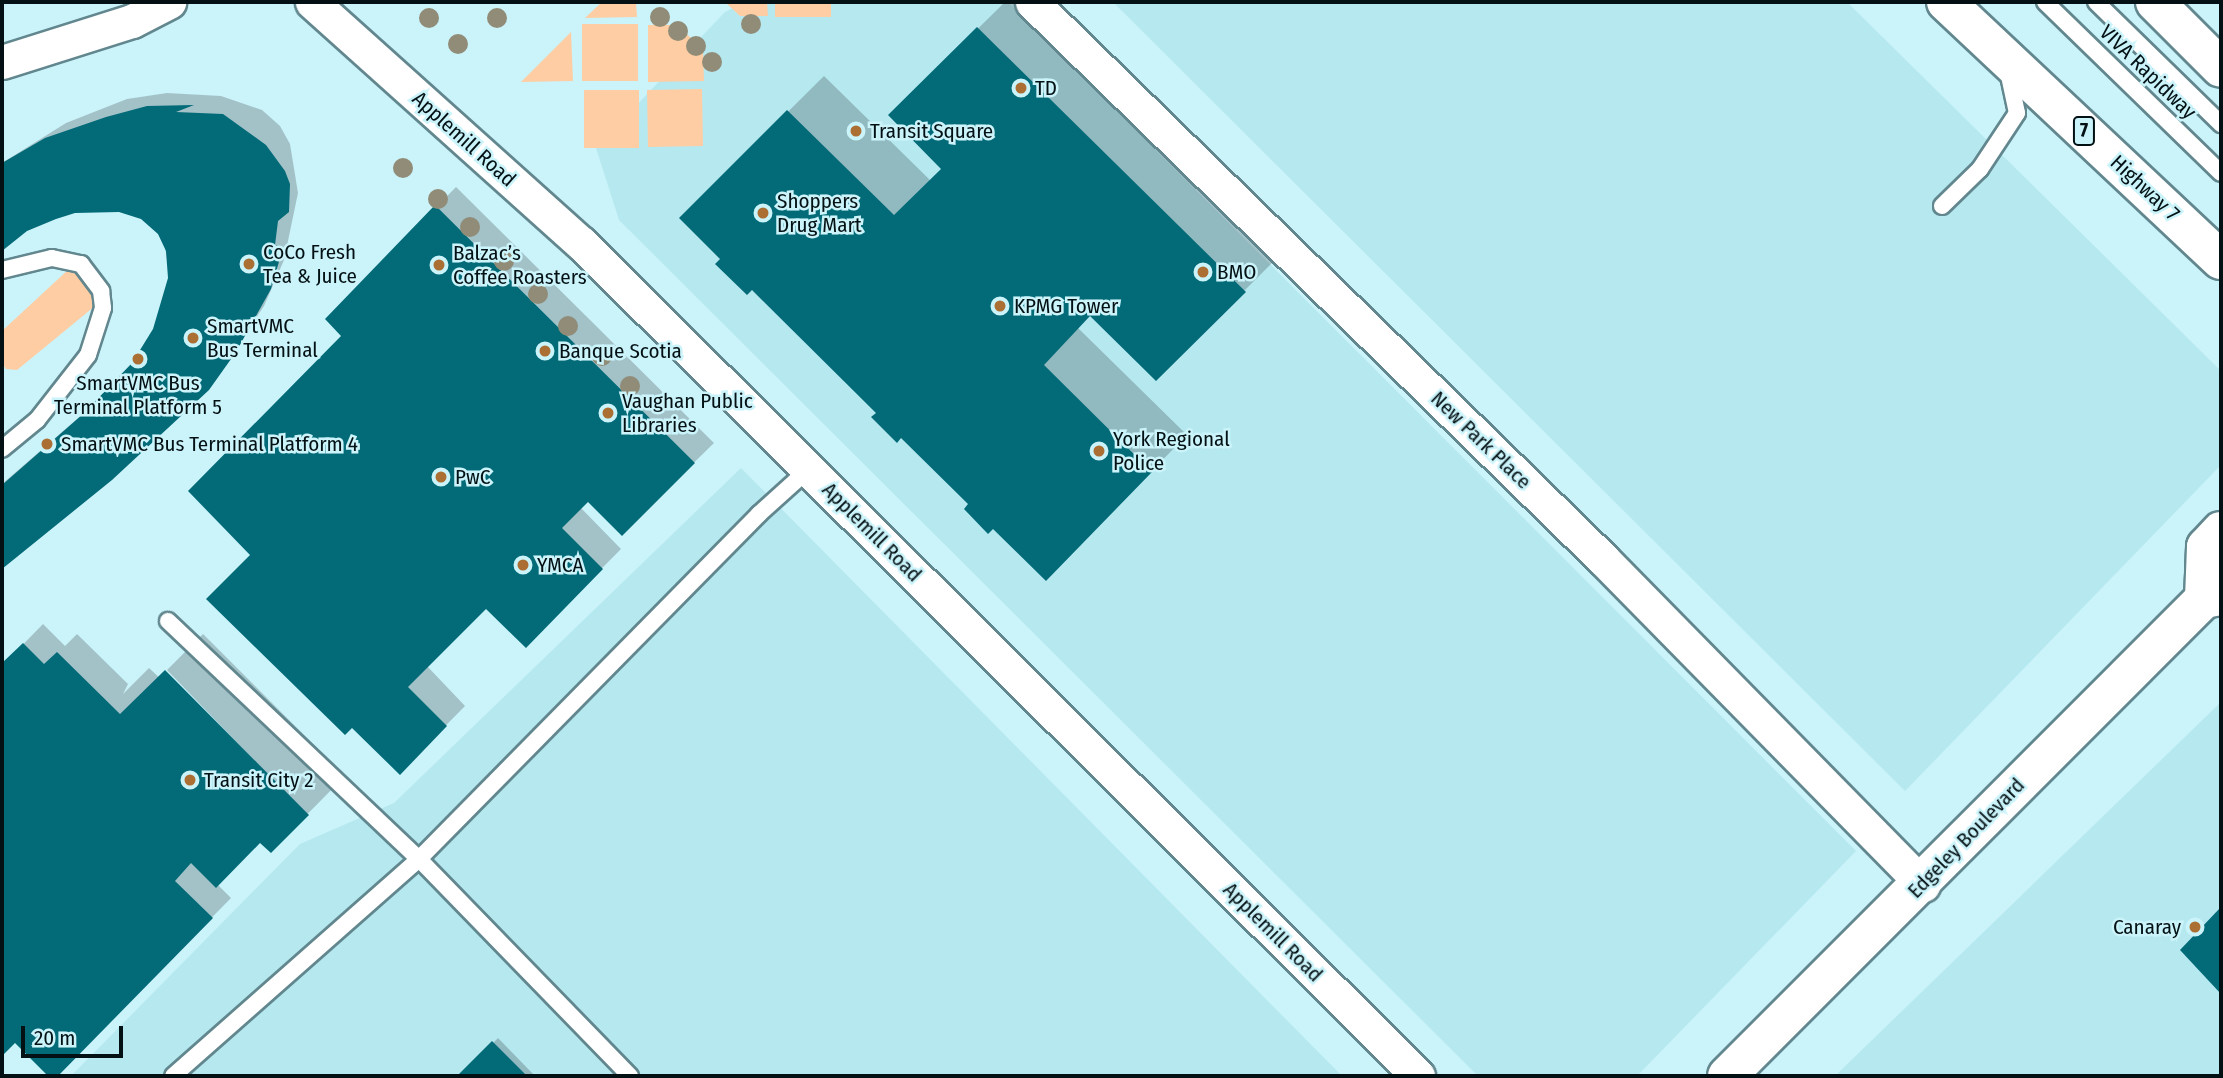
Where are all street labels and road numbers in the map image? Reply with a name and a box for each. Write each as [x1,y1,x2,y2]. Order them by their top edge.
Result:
street label: VIVA Rapidway [2094,20,2202,124]
street label: Applemill Road [407,86,521,192]
road number: 7 [2072,116,2096,146]
street label: Highway 7 [2105,150,2185,226]
street label: New Park Place [1426,386,1536,494]
street label: Applemill Road [817,477,927,587]
street label: Edgeley Boulevard [1902,773,2030,903]
street label: Applemill Road [1218,877,1328,987]

